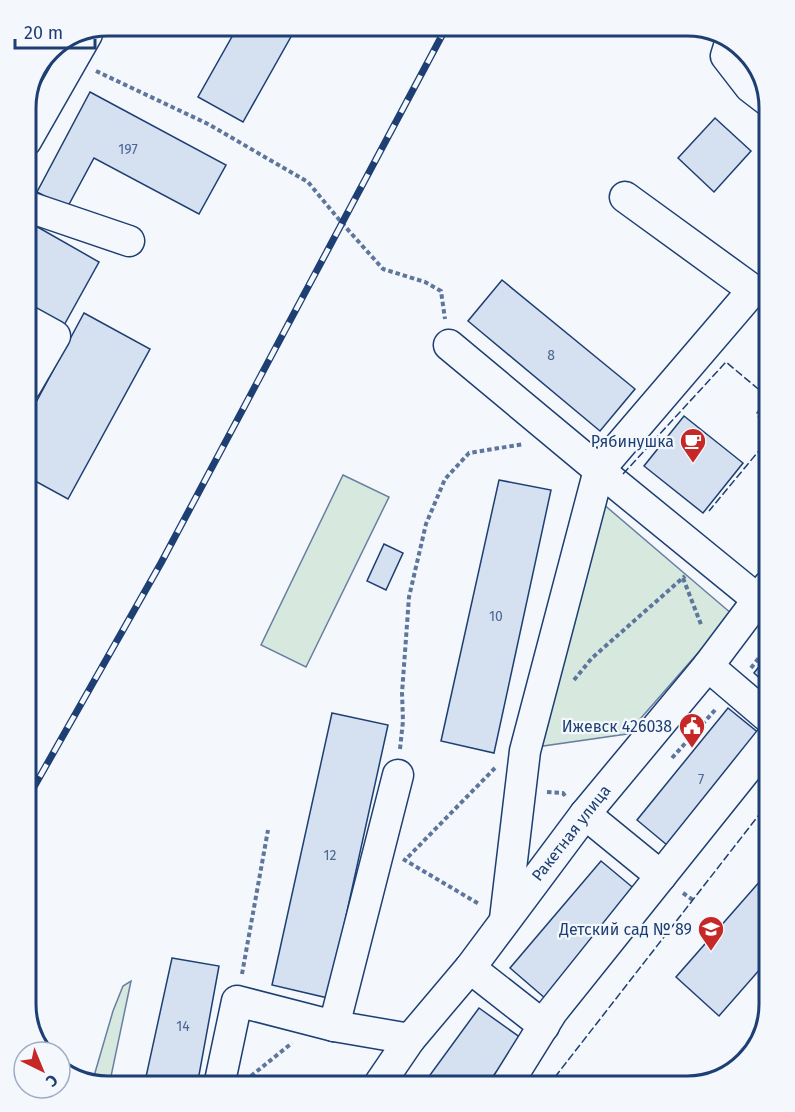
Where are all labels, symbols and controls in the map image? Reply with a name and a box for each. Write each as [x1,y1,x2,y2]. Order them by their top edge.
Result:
scale bar [15,12,94,50]
text: 20 m [24,22,63,44]
house number: 197 [118,141,138,158]
house number: 8 [547,347,555,364]
cafe icon: Рябинушка [678,426,708,464]
place label: Рябинушка [591,432,674,451]
house number: 10 [489,608,503,625]
public building icon: Ижевск 426038 [677,711,707,749]
place label: Ижевск 426038 [562,717,672,736]
house number: 7 [698,771,704,788]
street label: Ракетная улица [528,781,614,885]
house number: 12 [324,847,337,864]
school or university icon: Детский сад № 89 [696,914,726,952]
place label: Детский сад № 89 [558,920,692,939]
house number: 14 [176,1018,190,1035]
north arrow [12,1040,72,1100]
text: С [41,1071,62,1091]

